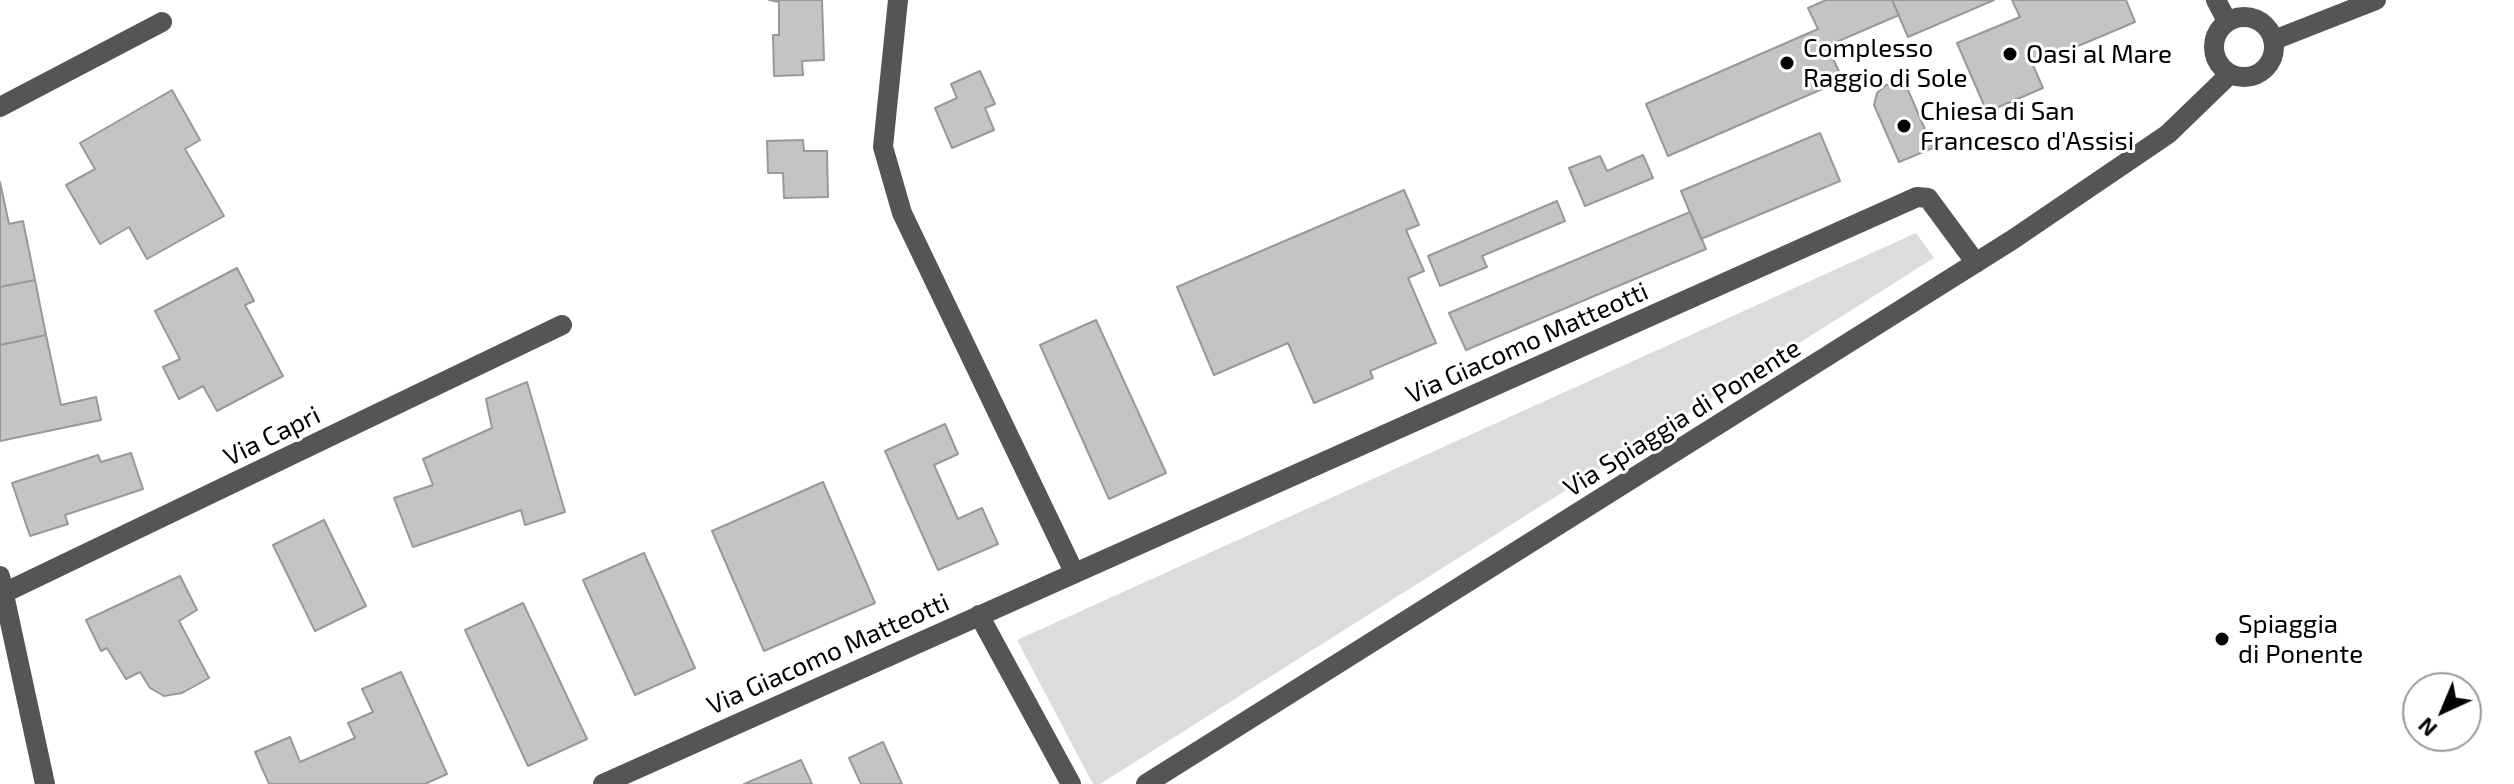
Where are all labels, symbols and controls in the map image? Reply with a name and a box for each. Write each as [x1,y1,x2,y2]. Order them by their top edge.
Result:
place label: Complesso Raggio di Sole [1803,32,1968,94]
place label: Oasi al Mare [2026,38,2172,70]
marker: Oasi al Mare [2001,45,2019,63]
marker: Complesso Raggio di Sole [1778,54,1796,72]
place label: Chiesa di San Francesco d'Assisi [1920,95,2134,156]
marker: Chiesa di San Francesco d'Assisi [1895,117,1913,135]
street label: Via Giacomo Matteotti [1401,275,1653,411]
street label: Via Spiaggia di Ponente [1558,332,1806,504]
street label: Via Capri [219,399,325,473]
street label: Via Giacomo Matteotti [702,586,954,722]
place label: Spiaggia di Ponente [2238,608,2363,670]
marker: Spiaggia di Ponente [2213,630,2231,648]
north arrow [2402,672,2482,752]
text: N [2412,713,2441,743]

